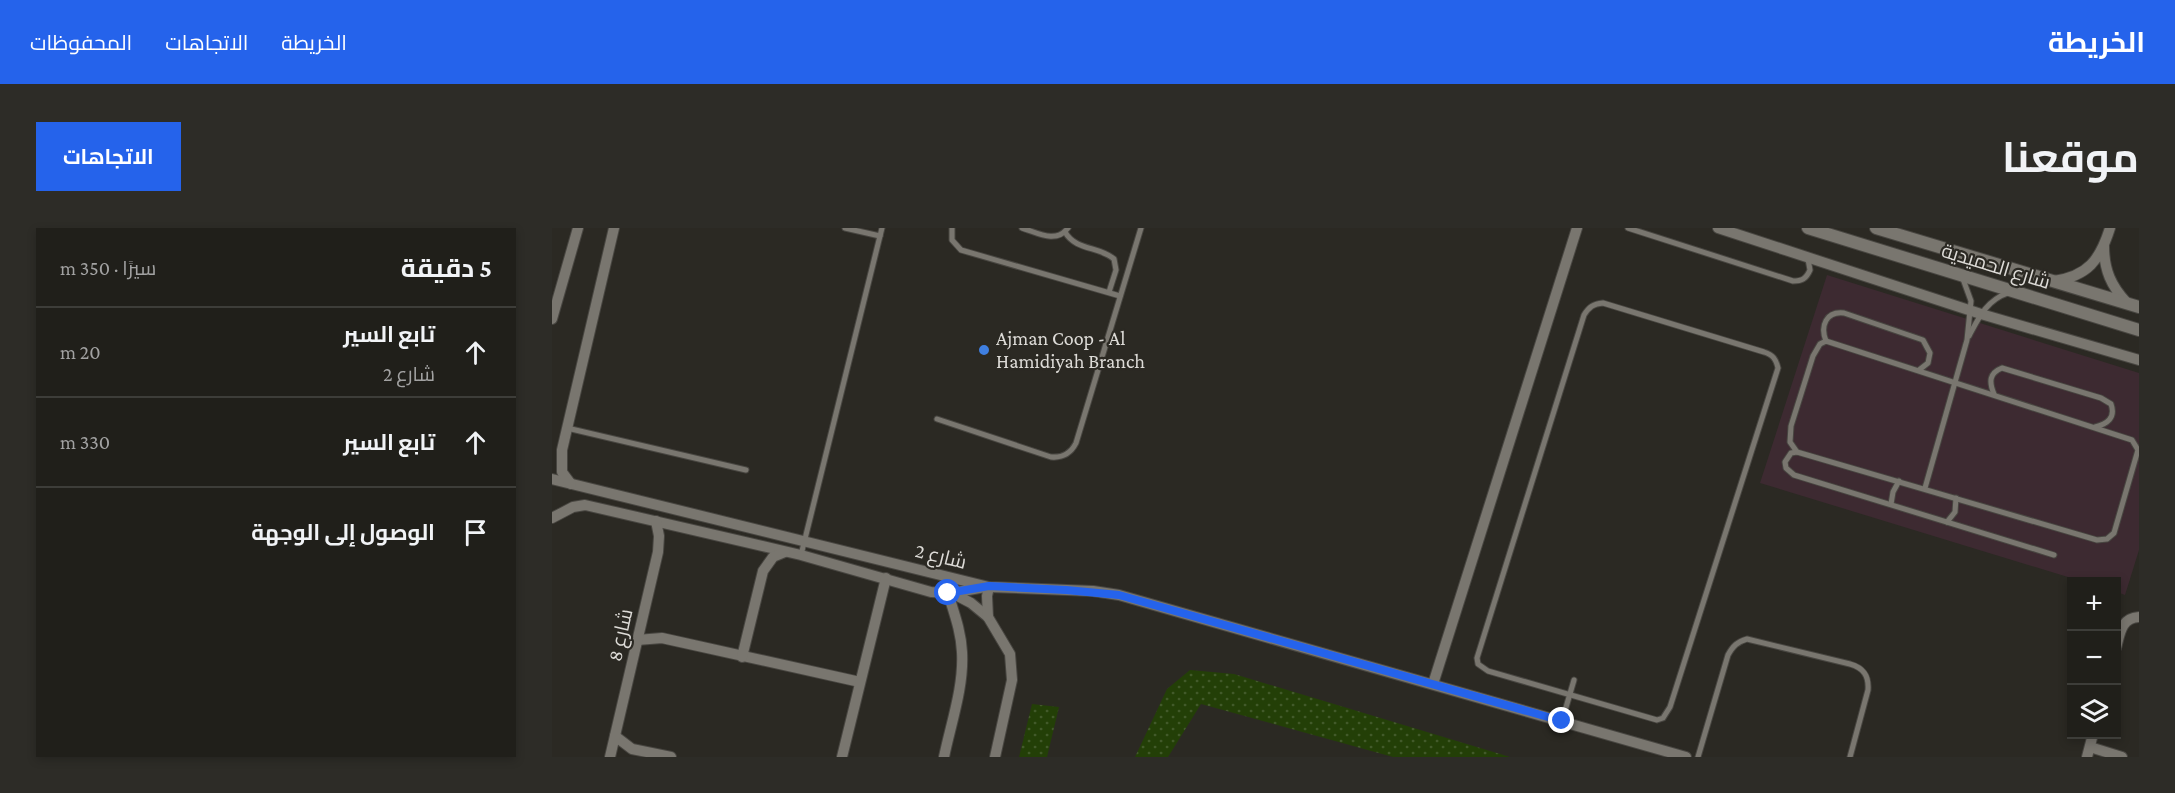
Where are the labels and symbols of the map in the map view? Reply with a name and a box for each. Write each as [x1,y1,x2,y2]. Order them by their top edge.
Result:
street label: شارع الحميدية [1938,239,2053,296]
place label: Ajman Coop - Al Hamidiyah Branch [996,327,1145,373]
marker: Ajman Coop - Al Hamidiyah Branch [977,343,991,357]
street label: شارع 2 [912,539,969,576]
route start [934,579,960,605]
street label: شارع 8 [603,607,640,664]
route end [1548,707,1574,733]

